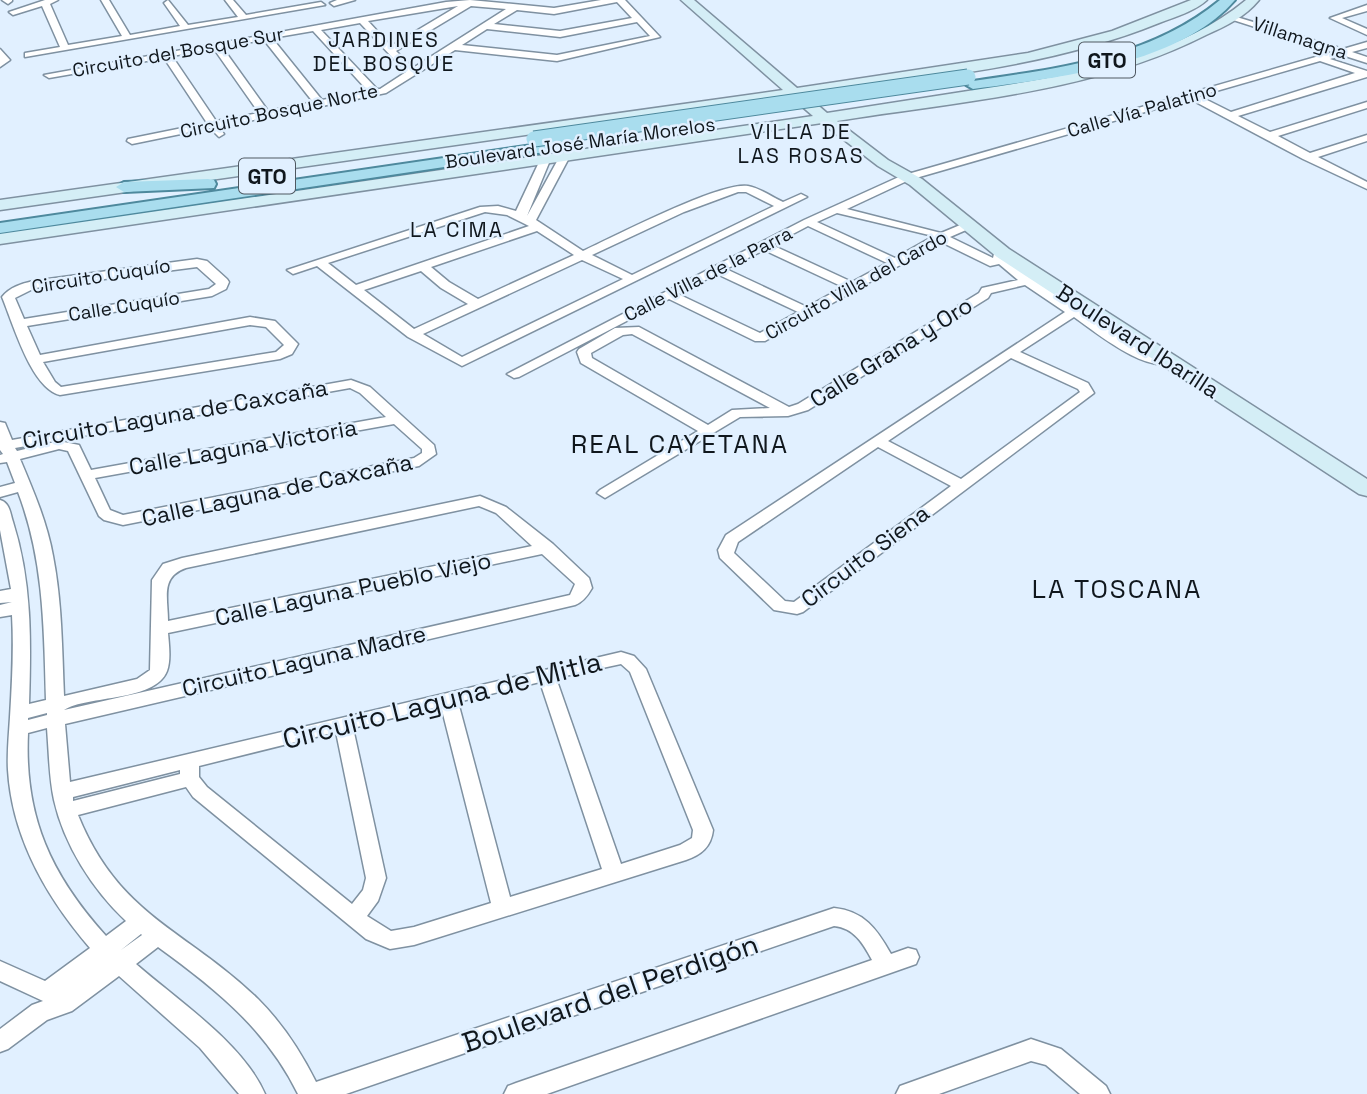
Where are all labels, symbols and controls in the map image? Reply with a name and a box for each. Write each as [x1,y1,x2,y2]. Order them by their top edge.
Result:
street label: Villamagna [1249,11,1351,65]
street label: Circuito del Bosque Sur [70,21,286,83]
district label: JARDINES DEL BOSQUE [313,26,455,77]
road number: GTO [1079,42,1135,78]
street label: Calle Vía Palatino [1064,77,1220,143]
street label: Circuito Bosque Norte [178,78,380,144]
street label: Boulevard José María Morelos [443,112,717,174]
district label: VILLA DE LAS ROSAS [737,118,865,169]
road number: GTO [239,158,295,194]
district label: LA CIMA [410,216,504,243]
street label: Calle Villa de la Parra [620,221,796,327]
street label: Circuito Villa del Cardo [760,224,952,346]
street label: Circuito Cuquío [30,253,172,299]
street label: Boulevard Ibarilla [1051,277,1225,405]
street label: Calle Cuquío [66,285,182,327]
street label: Calle Grana y Oro [804,290,978,414]
street label: Circuito Laguna de Caxcaña [20,372,330,456]
street label: Calle Laguna Victoria [127,412,359,482]
district label: REAL CAYETANA [571,427,789,461]
street label: Calle Laguna de Caxcaña [139,447,415,533]
street label: Circuito Siena [795,498,935,614]
street label: Calle Laguna Pueblo Viejo [212,545,494,633]
district label: LA TOSCANA [1032,572,1202,606]
street label: Circuito Laguna Madre [179,618,429,704]
street label: Circuito Laguna de Mitla [279,643,605,757]
street label: Boulevard del Perdigón [457,925,763,1061]

